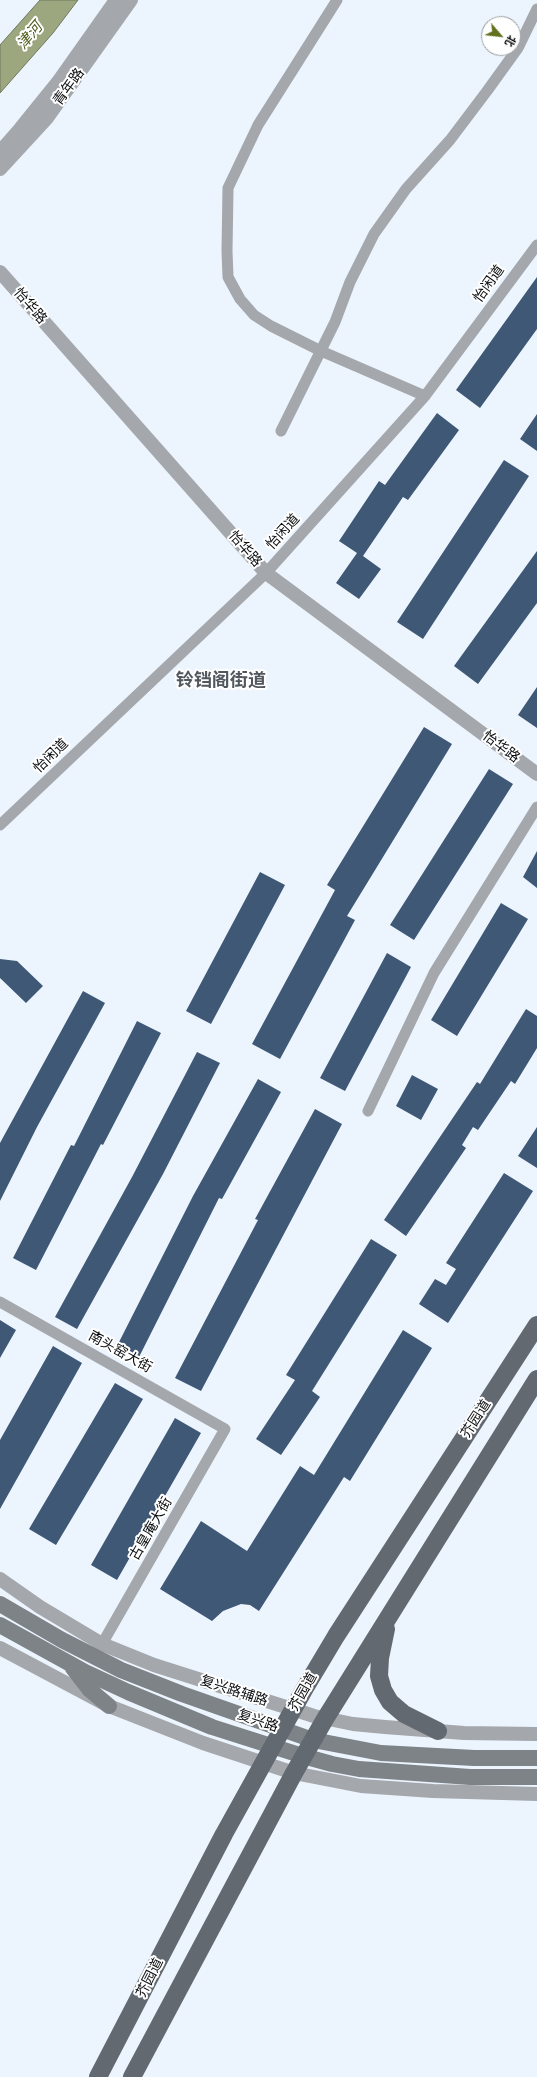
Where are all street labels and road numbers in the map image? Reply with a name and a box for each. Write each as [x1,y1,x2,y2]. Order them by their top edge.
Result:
street label: 青年路 [50,65,88,109]
street label: 怡闲道 [470,262,508,306]
street label: 怡华路 [10,285,50,327]
street label: 怡闲道 [263,511,303,553]
street label: 怡华路 [225,528,265,570]
street label: 怡华路 [479,728,523,766]
street label: 怡闲道 [30,735,72,777]
street label: 南头窑大街 [85,1328,155,1376]
street label: 芥园道 [458,1397,494,1441]
street label: 古皇庵大街 [126,1494,176,1564]
street label: 芥园道 [285,1670,321,1714]
street label: 复兴路辅路 [198,1672,270,1710]
street label: 复兴路 [235,1706,281,1736]
street label: 芥园道 [133,1955,167,2001]

